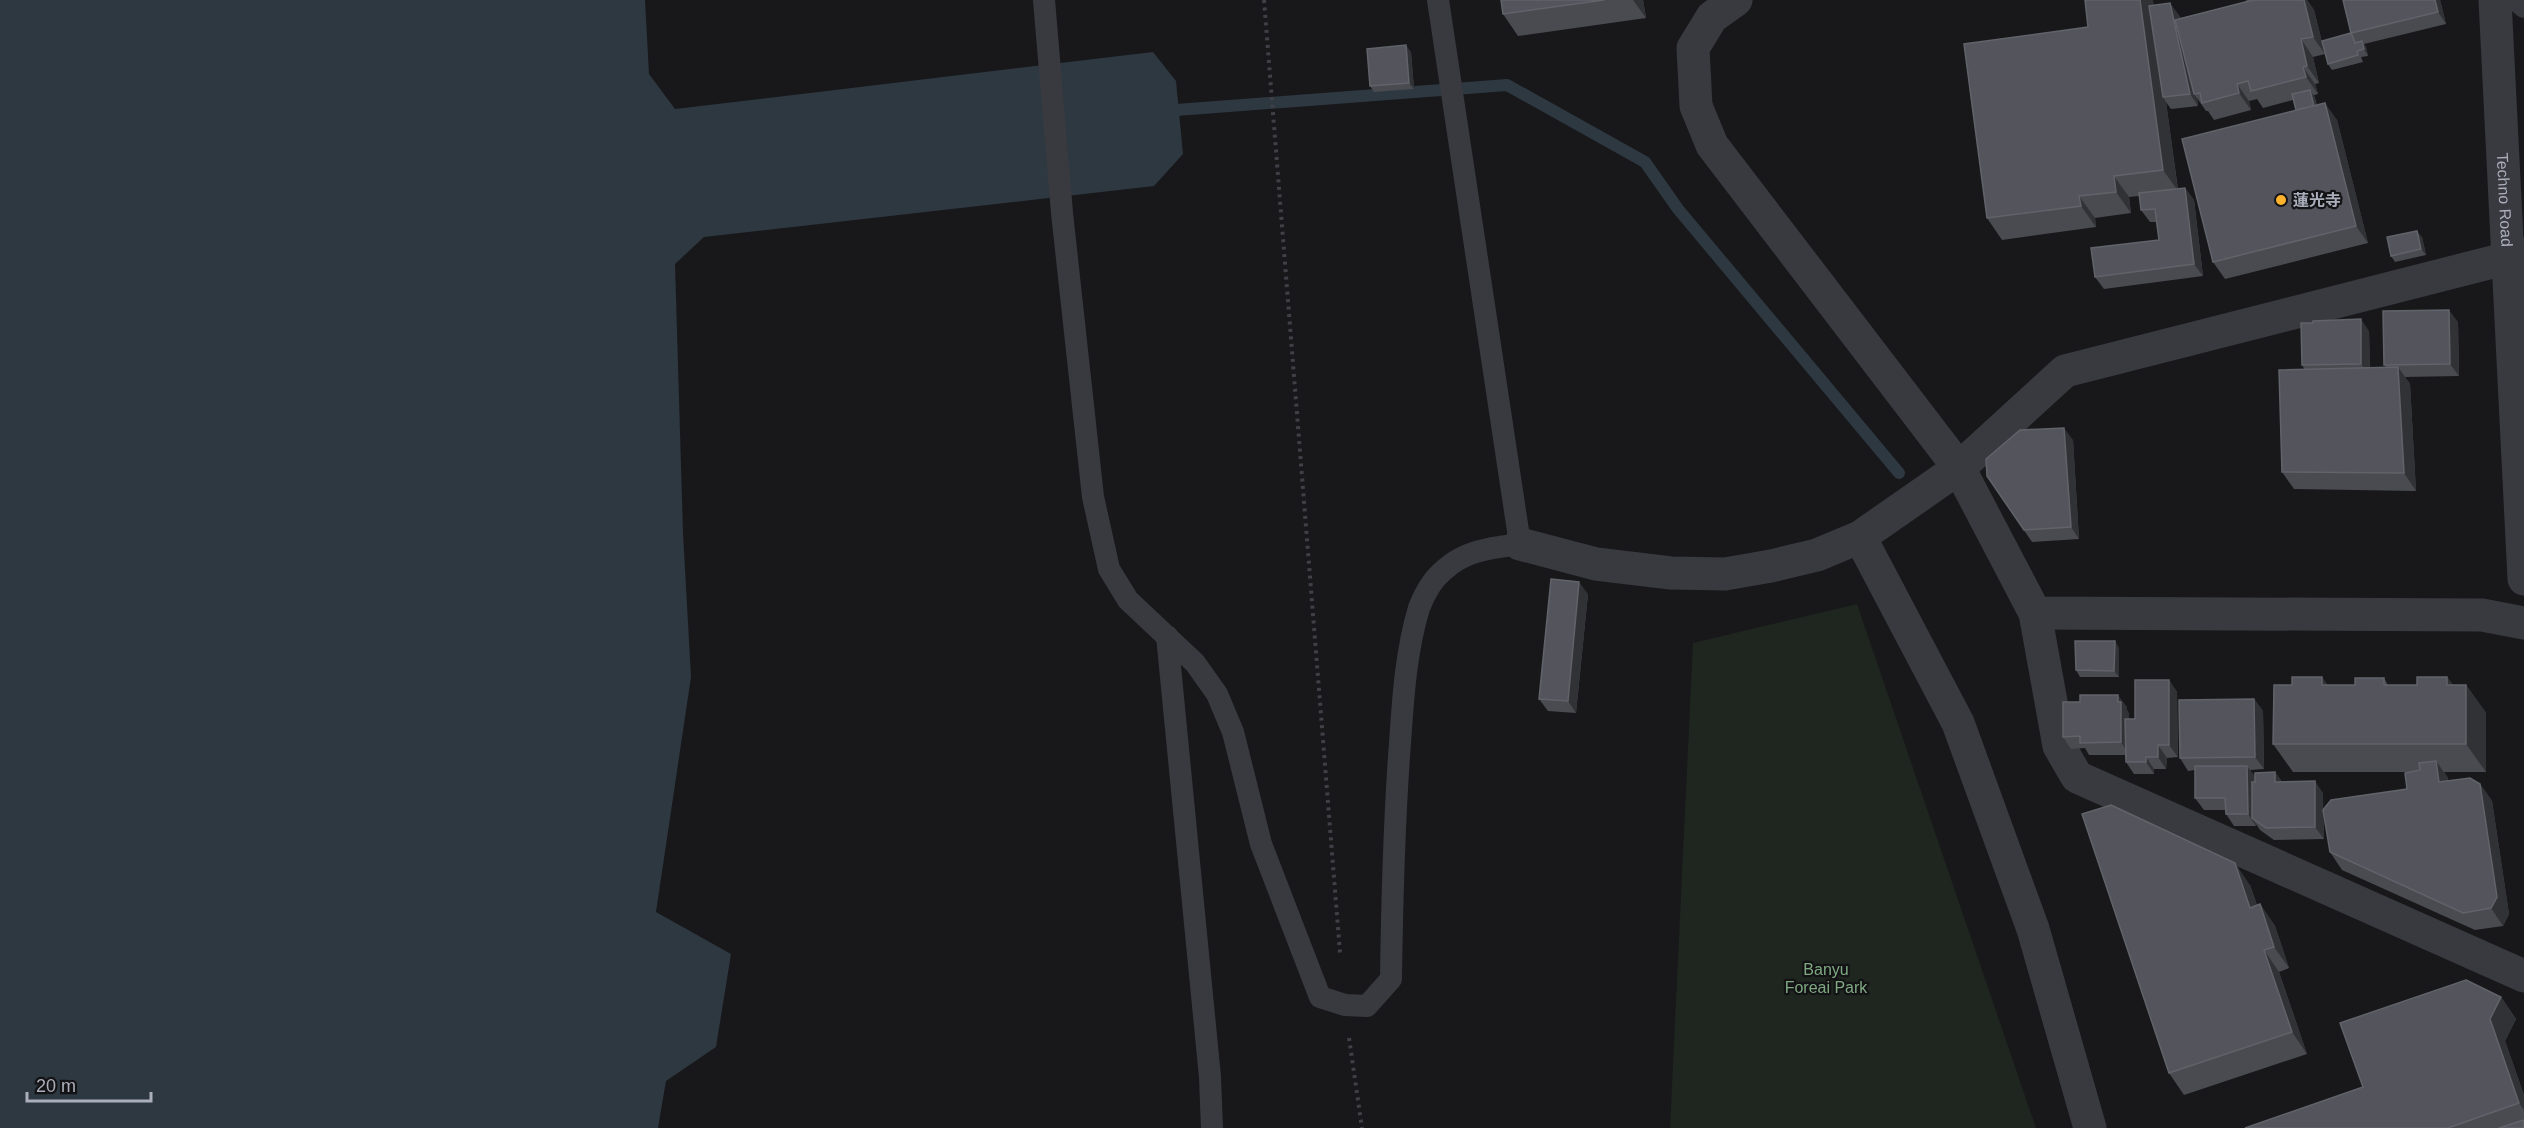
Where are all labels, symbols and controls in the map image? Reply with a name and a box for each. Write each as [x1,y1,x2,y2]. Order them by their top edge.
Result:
street label: Techno Road [2494,152,2515,247]
place label: 蓮光寺 [2293,192,2341,209]
marker: 蓮光寺 [2274,193,2288,207]
park label: Banyu Foreai Park [1785,961,1868,996]
scale bar [27,1065,152,1103]
text: 20 m [36,1076,76,1096]

